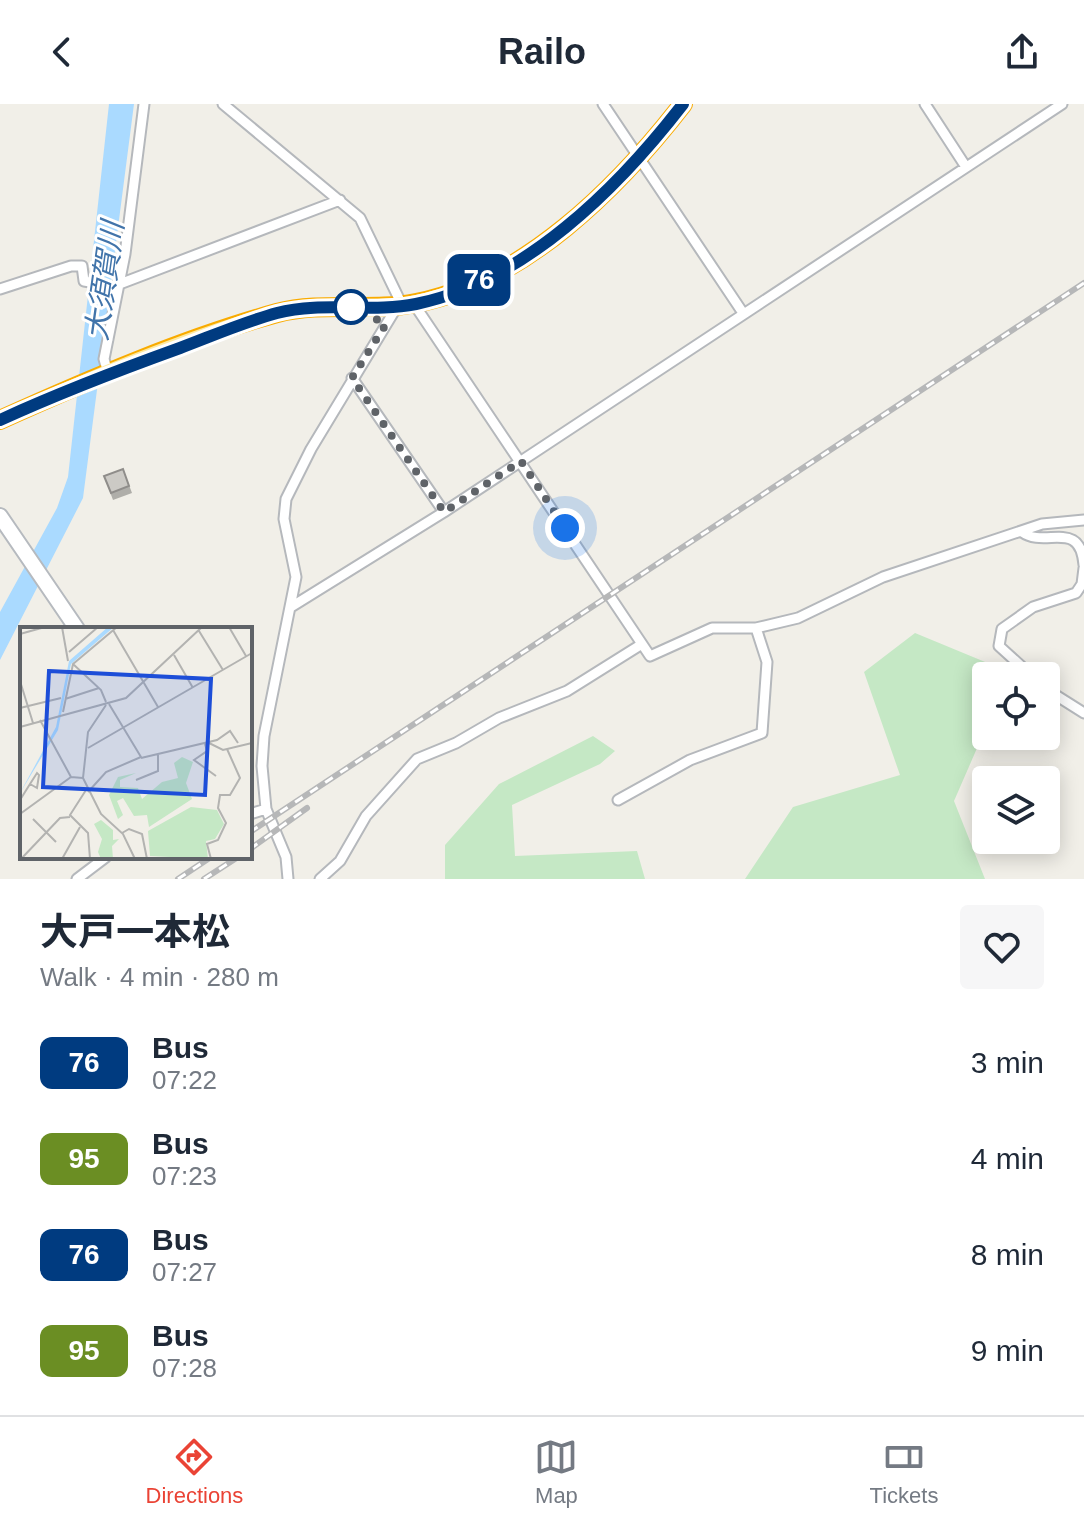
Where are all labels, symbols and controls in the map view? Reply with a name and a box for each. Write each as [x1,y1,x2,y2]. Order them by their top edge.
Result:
icon: back [40,30,84,74]
icon: share [1000,30,1044,74]
text: Railo [498,31,586,72]
water label: 大須賀川 [80,216,130,343]
line badge: 76 [443,254,515,306]
text: 76 [463,264,495,295]
unlabelled marker [334,290,368,324]
your location [545,508,585,548]
inset map [20,627,252,859]
map controls [972,662,1060,854]
button: locate [972,662,1060,750]
button: layers [972,766,1060,854]
button: heart [960,905,1044,989]
text: 大戸一本松 [40,911,230,953]
text: Walk · 4 min · 280 m [40,962,279,992]
text: Bus [152,1031,209,1064]
text: 3 min [971,1046,1044,1079]
text: 76 [68,1047,100,1078]
text: 07:22 [152,1065,217,1095]
text: Bus [152,1127,209,1160]
text: 4 min [971,1142,1044,1175]
text: 95 [68,1143,100,1174]
text: 07:23 [152,1161,217,1191]
text: Bus [152,1223,209,1256]
text: 8 min [971,1238,1044,1271]
text: 76 [68,1239,100,1270]
text: 07:27 [152,1257,217,1287]
text: Bus [152,1319,209,1352]
text: 9 min [971,1334,1044,1367]
text: 95 [68,1335,100,1366]
text: 07:28 [152,1353,217,1383]
tab: Directions [146,1435,243,1509]
tab: Map [534,1435,578,1509]
tab: Tickets [870,1435,938,1509]

